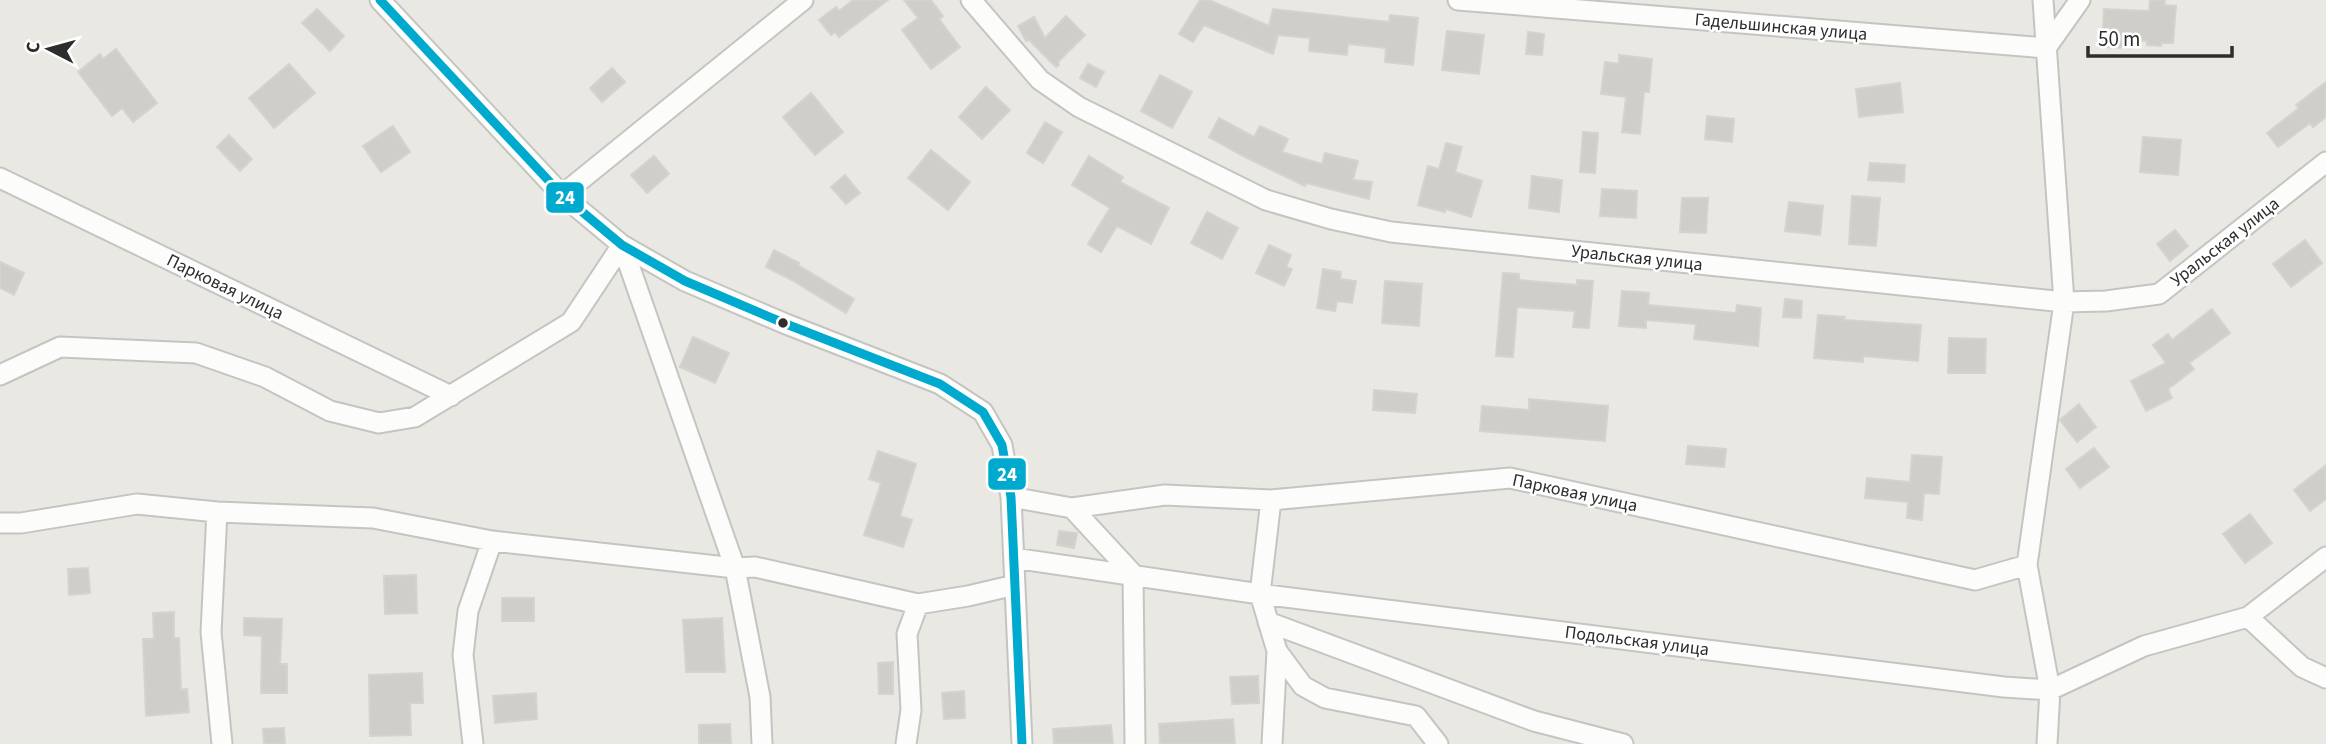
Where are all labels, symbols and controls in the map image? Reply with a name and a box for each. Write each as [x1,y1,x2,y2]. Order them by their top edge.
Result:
street label: Гадельшинская улица [1694,7,1868,47]
north arrow [14,14,84,84]
scale bar [2088,14,2232,58]
text: 50 m [2098,24,2140,54]
text: С [20,40,48,54]
line badge: 24 [545,181,585,214]
text: 24 [555,185,575,212]
street label: Уральская улица [2165,192,2285,292]
street label: Уральская улица [1570,239,1704,277]
street label: Парковая улица [162,248,288,326]
unlabelled marker [776,316,790,330]
line badge: 24 [987,457,1027,491]
text: 24 [997,462,1017,489]
street label: Парковая улица [1510,468,1640,518]
street label: Подольская улица [1563,620,1711,662]

